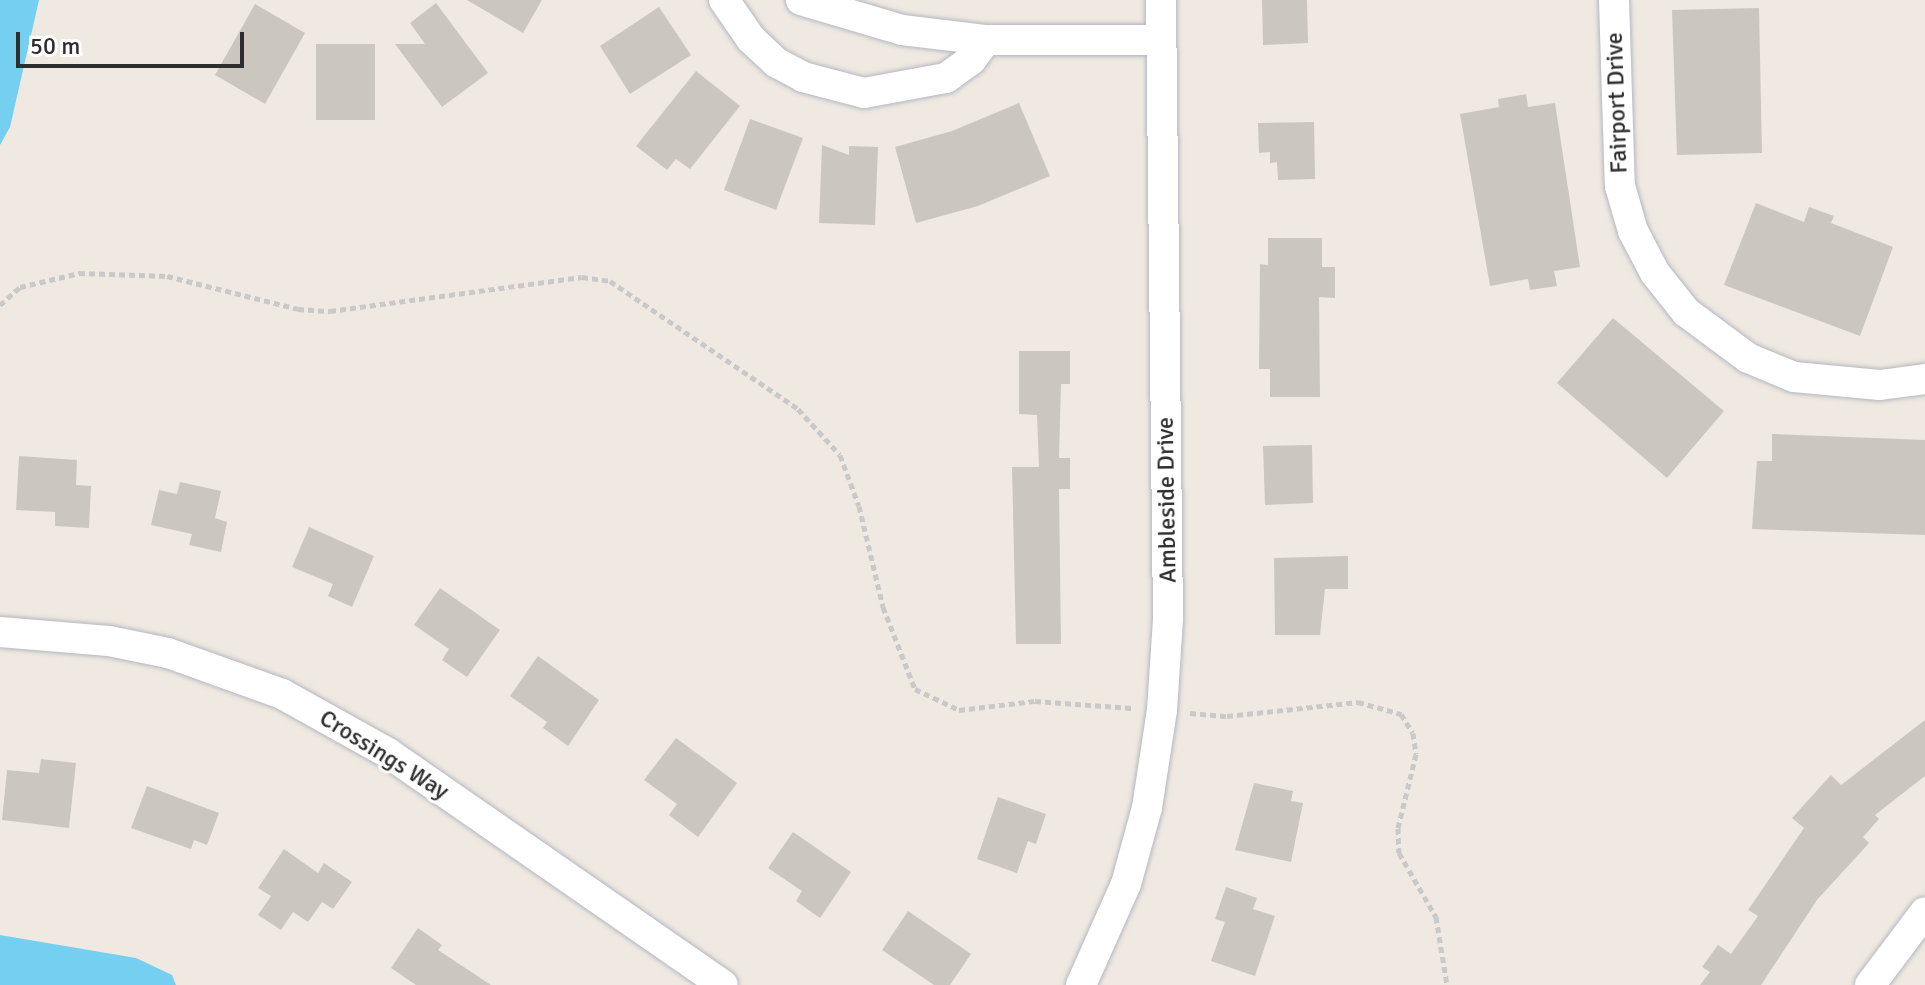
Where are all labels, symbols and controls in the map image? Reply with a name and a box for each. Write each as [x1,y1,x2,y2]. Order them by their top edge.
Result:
scale bar [20,16,248,66]
text: 50 m [30,31,80,61]
street label: Fairport Drive [1600,32,1634,174]
street label: Ambleside Drive [1151,417,1183,583]
street label: Crossings Way [314,704,454,806]

